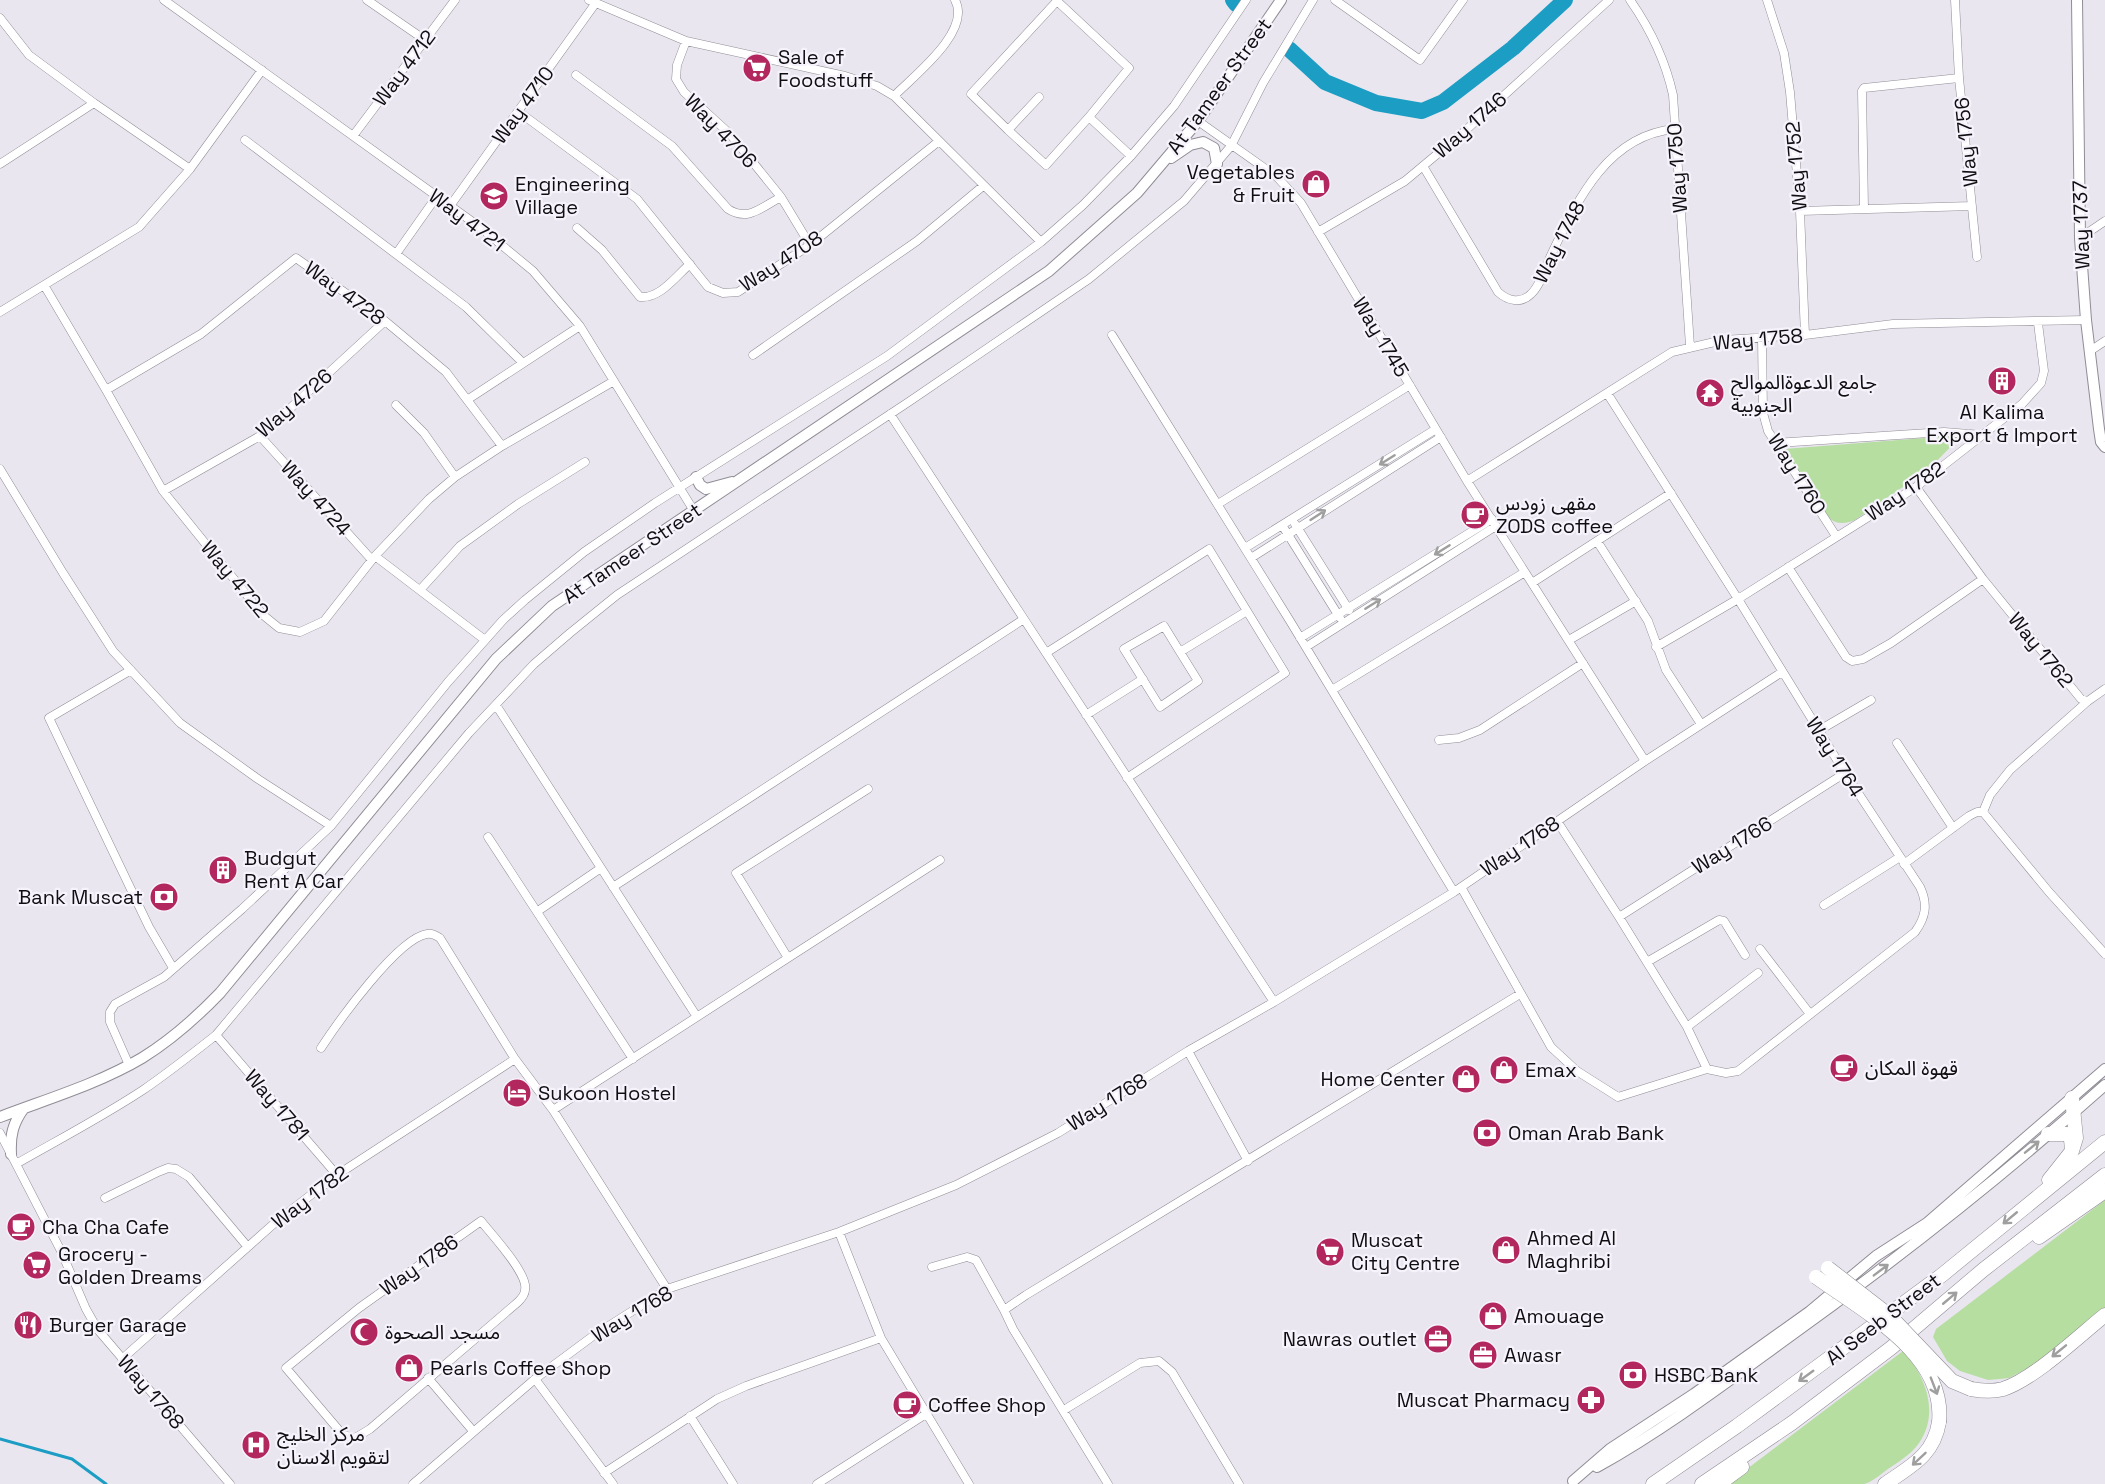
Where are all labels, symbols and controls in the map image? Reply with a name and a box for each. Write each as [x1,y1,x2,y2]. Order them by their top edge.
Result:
street label: At Tameer Street [1161,13,1277,159]
street label: Way 4712 [367,25,441,111]
place label: Sale of Foodstuff [778,44,873,93]
supermarket icon: Sale of Foodstuff [741,52,773,84]
street label: Way 4710 [486,61,560,149]
street label: Way 1746 [1428,86,1512,164]
street label: Way 4706 [679,88,763,174]
street label: Way 1756 [1948,96,1984,188]
street label: Way 1752 [1779,120,1813,212]
street label: Way 1750 [1661,122,1693,214]
place label: Vegetables & Fruit [1186,159,1295,208]
shop icon: Vegetables & Fruit [1300,168,1332,200]
place label: Engineering Village [515,171,630,220]
school or university icon: Engineering Village [478,180,510,212]
street label: Way 1737 [2066,180,2096,270]
street label: Way 4721 [424,183,510,257]
street label: Way 1748 [1527,196,1591,288]
street label: Way 4708 [734,224,828,298]
street label: Way 4728 [300,255,390,331]
street label: Way 1745 [1347,292,1415,382]
street label: Way 1758 [1712,322,1804,356]
street label: Way 4726 [250,363,338,443]
building icon: Al Kalima Export & Import [1986,365,2018,397]
place label: جامع الدعوةالموالح الجنوبية [1731,369,1877,418]
temple icon: جامع الدعوةالموالح الجنوبية [1694,377,1726,409]
place label: Al Kalima Export & Import [1926,399,2078,448]
street label: Way 1760 [1762,429,1832,519]
one-way arrow [1379,454,1396,466]
street label: Way 4724 [275,455,357,541]
street label: Way 1782 [1860,455,1950,527]
place label: مقهى زودس ZODS coffee [1496,490,1613,539]
street label: At Tameer Street [557,497,707,609]
cafe icon: مقهى زودس ZODS coffee [1459,499,1491,531]
one-way arrow [1309,509,1326,521]
street label: Way 4722 [195,535,275,623]
one-way arrow [1434,544,1451,556]
one-way arrow [1364,598,1381,610]
street label: Way 1762 [2003,607,2079,693]
street label: Way 1764 [1800,712,1870,802]
street label: Way 1768 [1475,810,1565,882]
street label: Way 1766 [1687,810,1777,880]
place label: Budgut Rent A Car [244,845,344,894]
building icon: Budgut Rent A Car [207,854,239,886]
bank icon: Bank Muscat [148,881,180,913]
place label: Bank Muscat [18,884,143,910]
cafe icon: قهوة المكان [1828,1052,1860,1084]
shop icon: Emax [1488,1054,1520,1086]
place label: قهوة المكان [1865,1055,1958,1081]
place label: Emax [1525,1057,1577,1083]
shop icon: Home Center [1450,1063,1482,1095]
street label: Way 1781 [239,1064,315,1146]
place label: Home Center [1320,1066,1445,1092]
street label: Way 1768 [1062,1067,1152,1137]
hotel icon: Sukoon Hostel [501,1077,533,1109]
place label: Sukoon Hostel [538,1080,676,1106]
bank icon: Oman Arab Bank [1471,1117,1503,1149]
place label: Oman Arab Bank [1508,1120,1665,1146]
one-way arrow [2024,1140,2039,1154]
street label: Way 1782 [266,1160,354,1234]
cafe icon: Cha Cha Cafe [5,1211,37,1243]
one-way arrow [2003,1212,2019,1225]
place label: Cha Cha Cafe [42,1214,169,1240]
place label: Ahmed Al Maghribi [1527,1225,1616,1274]
place label: Muscat City Centre [1351,1227,1460,1276]
street label: Way 1786 [375,1228,463,1302]
shop icon: Ahmed Al Maghribi [1490,1234,1522,1266]
supermarket icon: Muscat City Centre [1314,1236,1346,1268]
place label: Grocery - Golden Dreams [58,1241,202,1290]
supermarket icon: Grocery - Golden Dreams [21,1249,53,1281]
one-way arrow [1873,1264,1889,1277]
street label: Al Seeb Street [1820,1267,1946,1371]
street label: Way 1768 [587,1280,677,1348]
one-way arrow [1942,1291,1958,1304]
shop icon: Amouage [1477,1300,1509,1332]
place label: Amouage [1514,1303,1604,1329]
restaurant icon: Burger Garage [12,1309,44,1341]
place label: Burger Garage [49,1312,187,1338]
mosque icon: مسجد الصحوة [348,1316,380,1348]
place label: مسجد الصحوة [385,1319,500,1345]
office icon: Nawras outlet [1422,1323,1454,1355]
place label: Nawras outlet [1283,1326,1417,1352]
office icon: Awasr [1467,1339,1499,1371]
place label: Awasr [1504,1342,1562,1368]
one-way arrow [2052,1345,2068,1358]
street label: Way 1768 [112,1349,190,1435]
shop icon: Pearls Coffee Shop [393,1352,425,1384]
place label: Pearls Coffee Shop [430,1355,611,1381]
bank icon: HSBC Bank [1617,1359,1649,1391]
place label: HSBC Bank [1654,1362,1758,1388]
one-way arrow [1799,1370,1815,1382]
one-way arrow [1930,1377,1941,1395]
pharmacy icon: Muscat Pharmacy [1575,1384,1607,1416]
place label: Muscat Pharmacy [1397,1387,1570,1413]
cafe icon: Coffee Shop [891,1389,923,1421]
place label: Coffee Shop [928,1392,1046,1418]
place label: مركز الخليج لتقويم الاسنان [277,1421,390,1472]
hospital icon: مركز الخليج لتقويم الاسنان [240,1429,272,1461]
one-way arrow [1912,1451,1927,1466]

